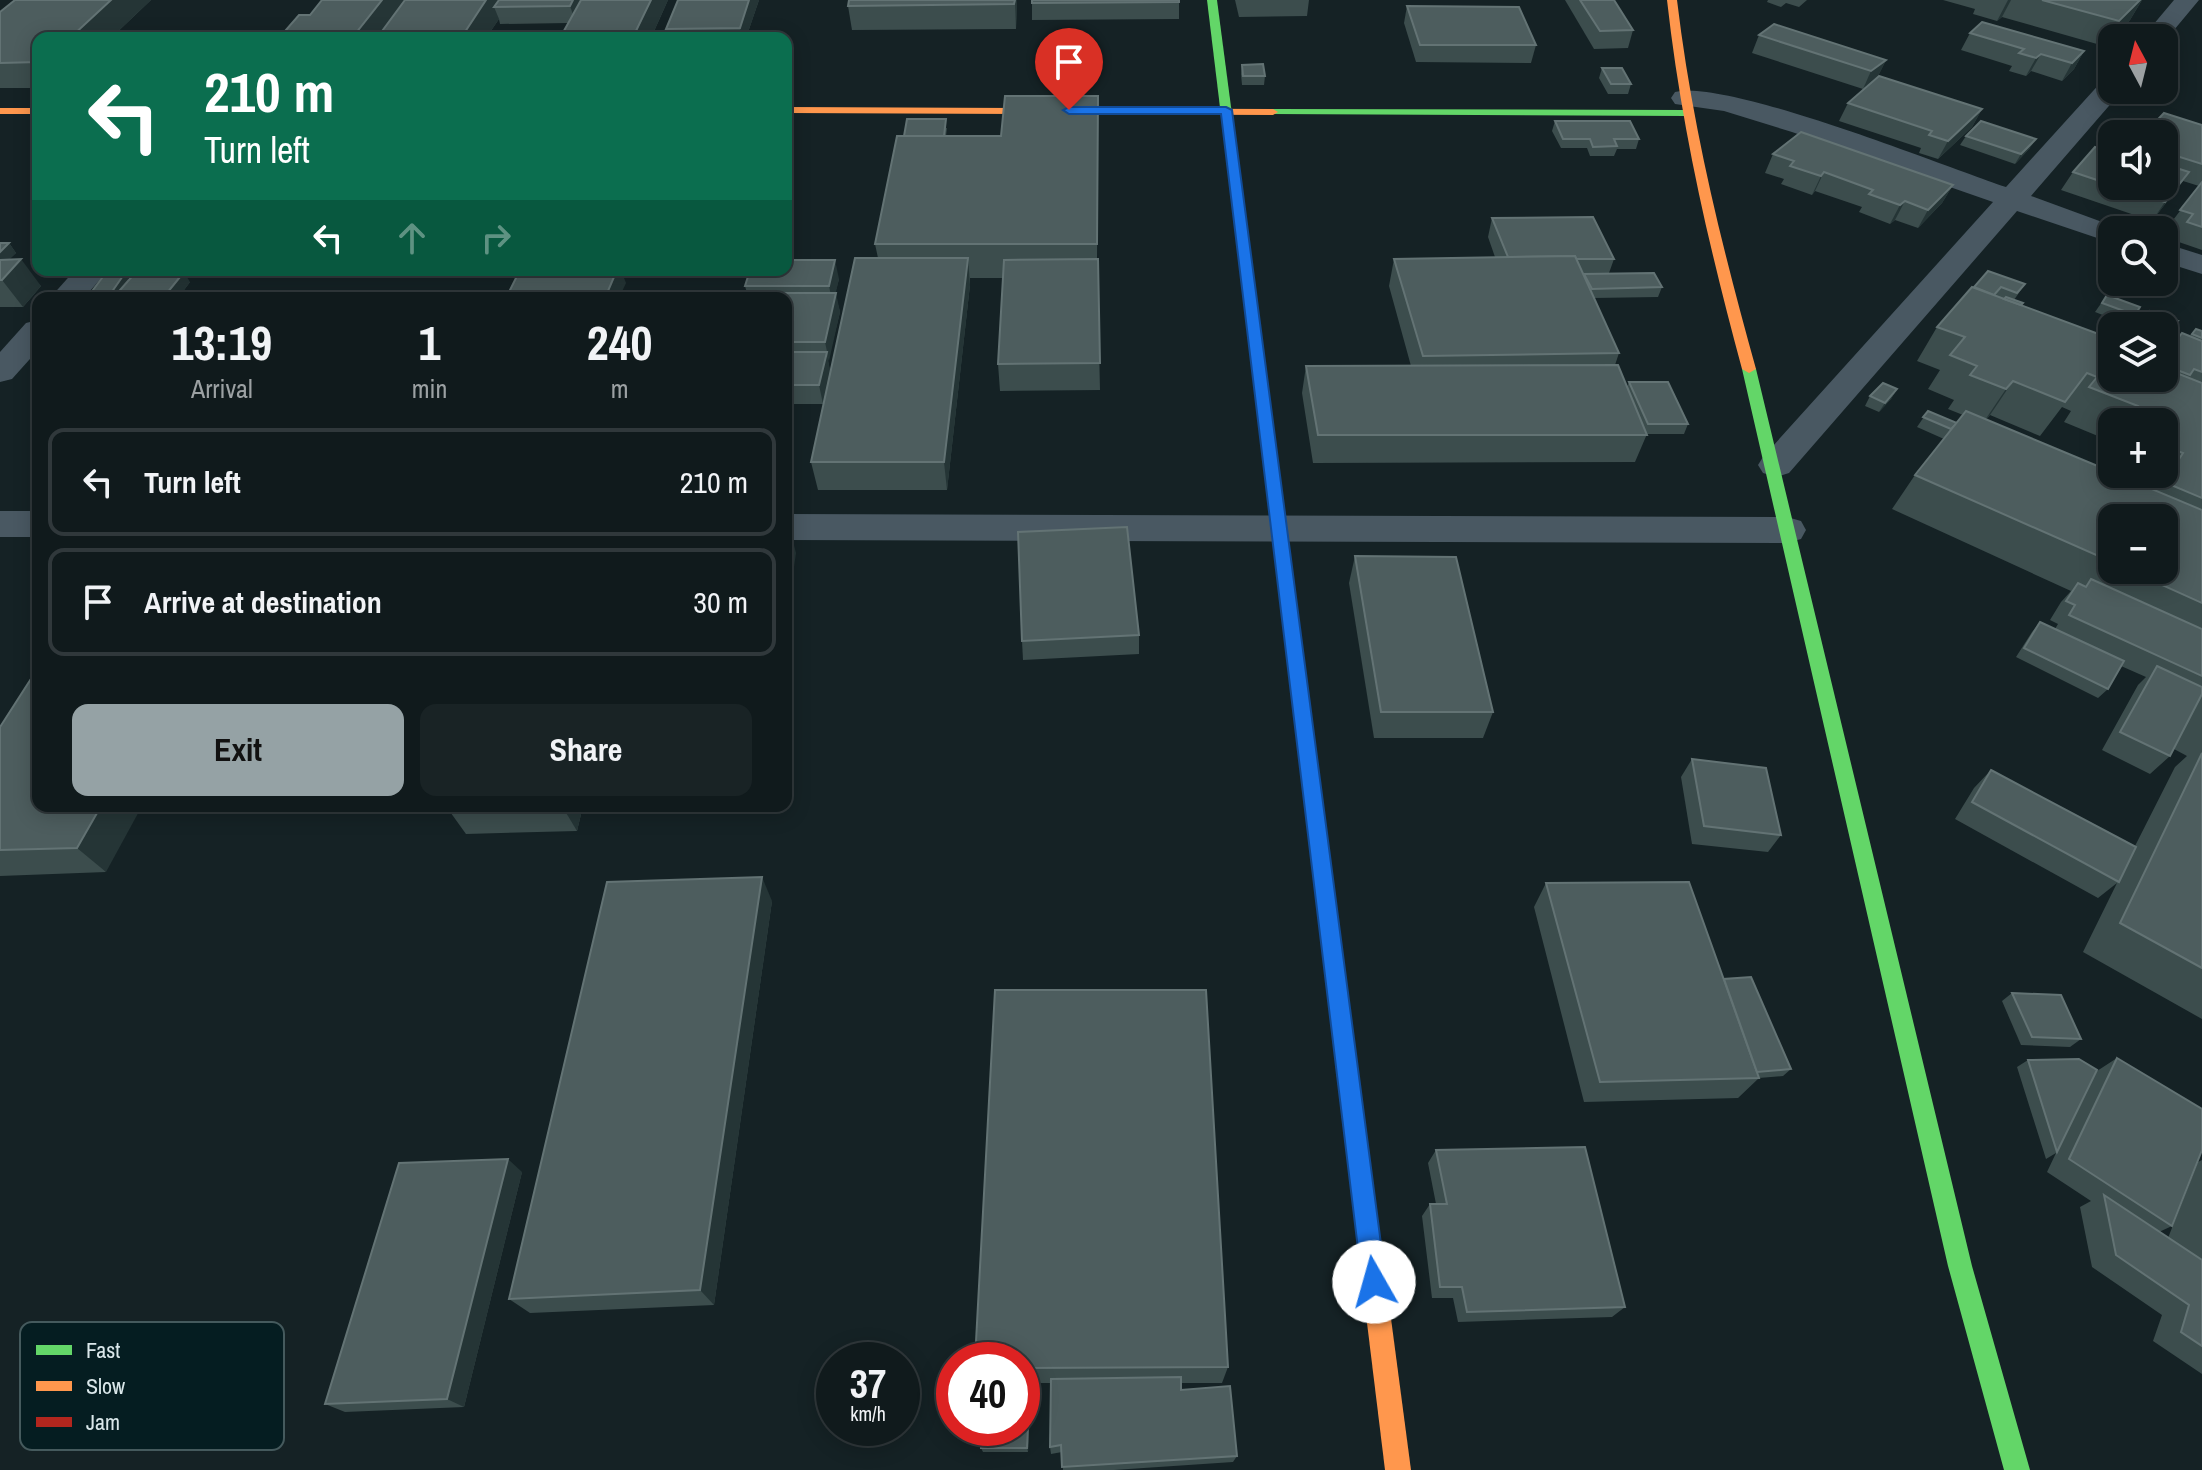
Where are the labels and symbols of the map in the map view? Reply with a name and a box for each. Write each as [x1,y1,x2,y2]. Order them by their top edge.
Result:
north arrow [2098,24,2178,104]
pin [1035,28,1103,110]
position arrow [1332,1240,1416,1324]
legend [20,1322,284,1450]
text: Fast [86,1335,120,1365]
speed limit sign: 40 [936,1342,1040,1446]
text: Slow [86,1371,125,1401]
text: Jam [86,1407,120,1437]

